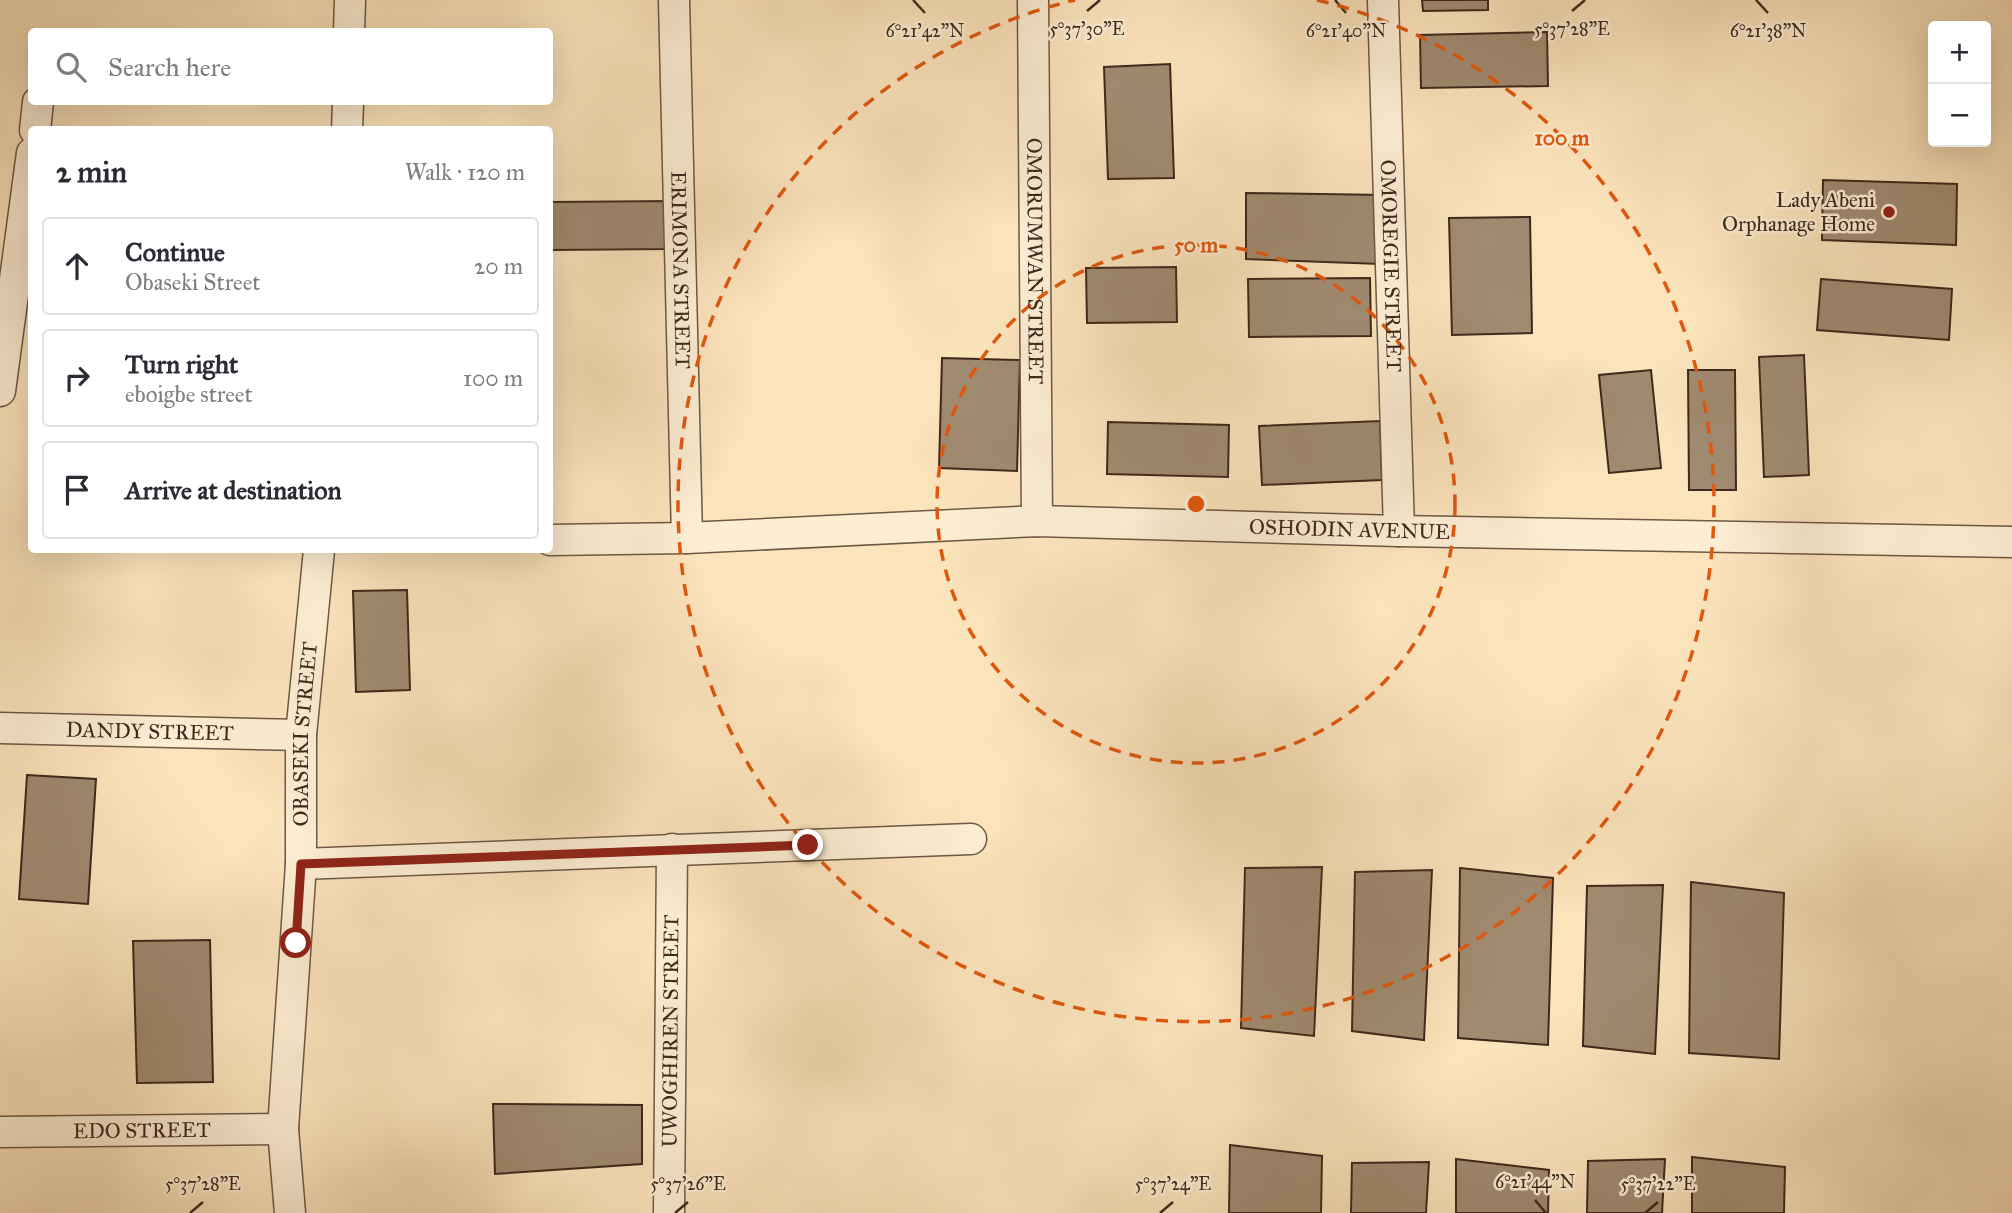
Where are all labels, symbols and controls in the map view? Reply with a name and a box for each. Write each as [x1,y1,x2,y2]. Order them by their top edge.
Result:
text: 5°37'30"E [1049,18,1125,40]
text: 5°37'28"E [1534,18,1610,40]
text: 6°21'42"N [886,20,964,42]
text: 6°21'40"N [1306,20,1386,42]
text: 6°21'38"N [1730,20,1806,42]
map controls [1928,21,1991,147]
button: + [1928,21,1991,84]
search box [28,28,553,105]
icon: search [52,48,90,86]
text: Search here [108,51,231,83]
button: − [1928,84,1991,147]
text: 100 m [1535,125,1590,151]
street label: OMORUMWAN STREET [1021,138,1049,384]
text: 2 min [56,154,127,190]
text: Walk · 120 m [405,158,525,186]
street label: OMOREGIE STREET [1375,159,1407,372]
street label: ERIMONA STREET [665,171,696,369]
place label: Lady Abeni Orphanage Home [1722,187,1875,237]
marker: Lady Abeni Orphanage Home [1881,204,1897,220]
text: 50 m [1174,232,1218,258]
text: Continue [125,236,225,268]
icon: ahead [58,247,96,285]
text: 20 m [474,252,523,280]
text: Obaseki Street [125,268,260,296]
text: Turn right [125,348,238,380]
icon: right [58,359,96,397]
text: 100 m [463,364,523,392]
text: eboigbe street [125,380,253,408]
icon: arrive [58,471,96,509]
text: Arrive at destination [125,474,342,506]
centre of rings [1184,492,1208,516]
street label: OSHODIN AVENUE [1249,514,1450,545]
street label: OBASEKI STREET [288,640,323,826]
street label: DANDY STREET [66,717,234,746]
route end [792,829,823,860]
street label: UWOGHIREN STREET [657,914,684,1148]
route start [280,927,311,958]
street label: EDO STREET [73,1117,211,1144]
text: 6°21'44"N [1495,1171,1575,1193]
text: 5°37'28"E [165,1173,241,1195]
text: 5°37'26"E [650,1173,726,1195]
text: 5°37'24"E [1135,1173,1211,1195]
text: 5°37'22"E [1620,1173,1696,1195]

